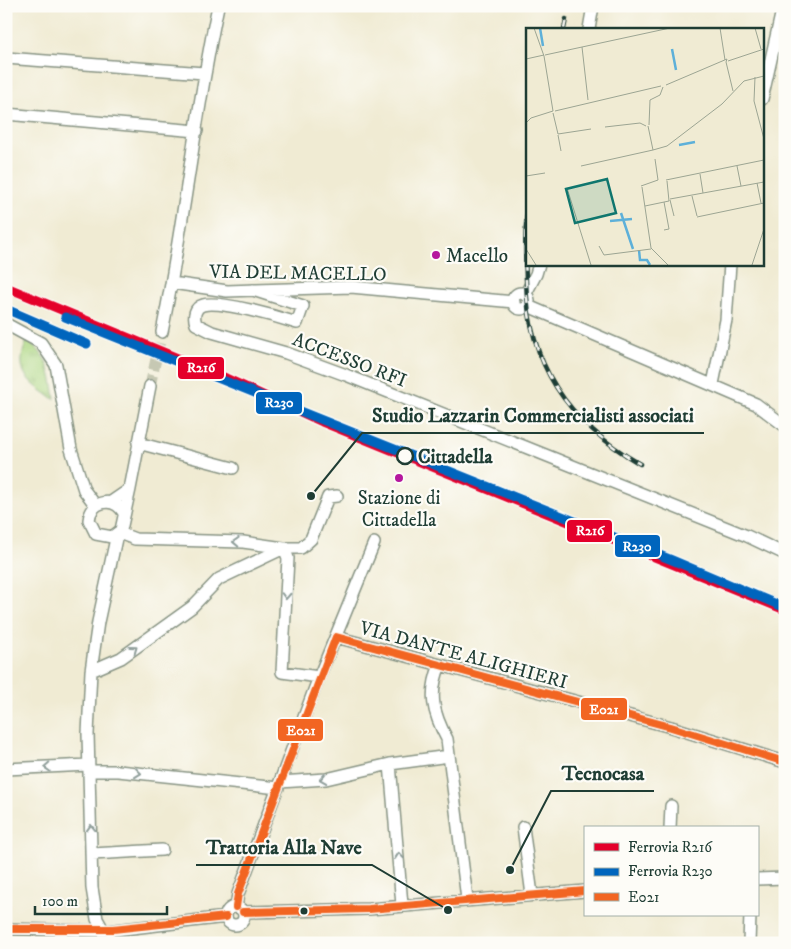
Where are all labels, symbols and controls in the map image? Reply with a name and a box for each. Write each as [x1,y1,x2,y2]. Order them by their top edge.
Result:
inset map [526,28,764,265]
place label: Macello [446,245,508,268]
marker: Macello [430,249,442,261]
street label: VIA DEL MACELLO [208,260,387,287]
street label: ACCESSO RFI [289,328,410,393]
line badge: R216 [177,356,225,380]
text: R216 [187,359,216,377]
line badge: R230 [255,391,303,415]
text: R230 [265,394,294,412]
callout: Studio Lazzarin Commercialisti associati [362,398,704,433]
text: Studio Lazzarin Commercialisti associati [372,404,694,429]
place label: Cittadella [418,446,493,469]
marker: Cittadella [396,447,414,465]
marker: Stazione di Cittadella [393,472,405,484]
place label: Stazione di Cittadella [358,487,440,532]
line badge: R216 [566,519,613,543]
text: R216 [576,522,605,540]
line badge: R230 [614,534,661,558]
one-way arrow [231,536,239,547]
text: R230 [623,538,652,556]
one-way arrow [280,593,291,601]
street label: VIA DANTE ALIGHIERI [356,616,570,694]
one-way arrow [128,646,138,655]
line badge: E021 [580,697,628,721]
text: E021 [589,701,619,719]
line badge: E021 [277,718,324,742]
text: E021 [286,722,316,740]
callout: Tecnocasa [551,756,654,791]
one-way arrow [43,762,51,773]
text: Tecnocasa [561,762,645,787]
one-way arrow [134,767,142,778]
one-way arrow [318,773,326,784]
one-way arrow [86,824,96,832]
legend [584,826,758,916]
callout: Trattoria Alla Nave [196,830,372,865]
text: Trattoria Alla Nave [205,836,363,861]
text: Ferrovia R216 [628,838,713,857]
one-way arrow [394,852,405,860]
text: Ferrovia R230 [628,862,713,881]
scale bar [35,884,168,916]
text: E021 [628,888,660,907]
text: 100 m [42,892,78,911]
unlabelled marker [299,906,309,916]

